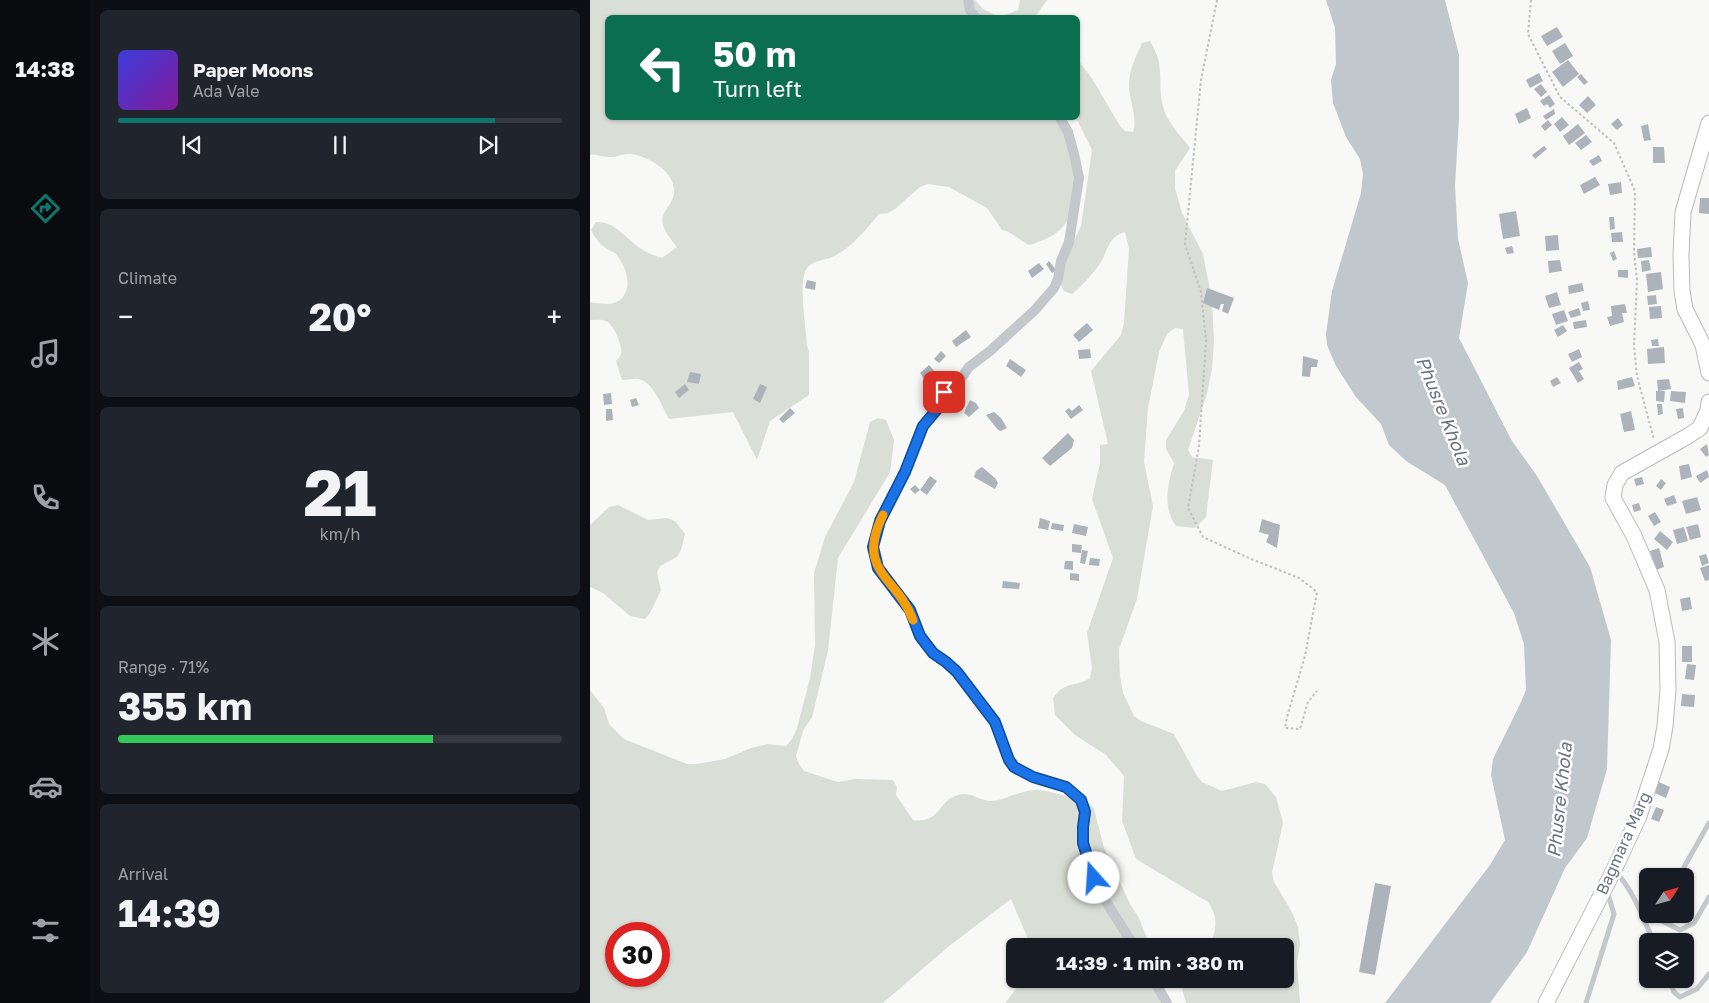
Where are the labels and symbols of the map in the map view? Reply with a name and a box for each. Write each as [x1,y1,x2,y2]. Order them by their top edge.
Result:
water label: Phusre Khola [1412,353,1476,469]
pin [923,371,965,413]
water label: Phusre Khola [1542,741,1576,858]
street label: Bagmara Marg [1591,788,1655,898]
position arrow [1067,851,1119,903]
north arrow [1639,868,1694,922]
speed limit sign: 30 [605,922,670,987]

